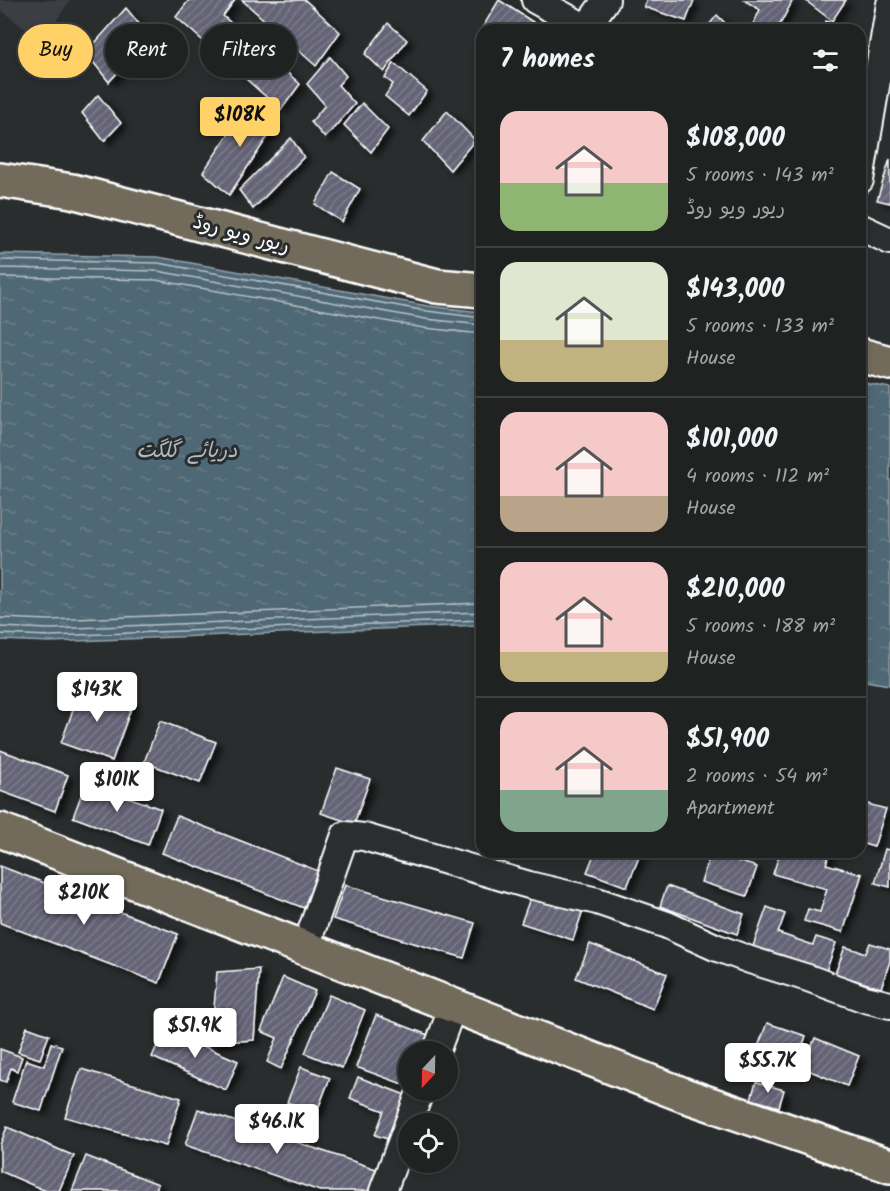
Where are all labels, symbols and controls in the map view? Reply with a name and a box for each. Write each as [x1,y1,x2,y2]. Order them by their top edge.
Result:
chip: Buy [18,24,93,78]
chip: Rent [105,24,188,78]
chip: Filters [200,24,297,78]
text: 7 homes [500,39,595,81]
icon: filters [809,44,842,77]
pin: $108K [198,97,282,148]
text: $108K [214,100,266,132]
text: $108,000 [686,118,785,160]
icon: home [548,135,620,207]
text: 5 rooms · 143 m² [686,160,834,192]
text: ریور ویو روڈ [686,193,785,225]
street label: ریور ویو روڈ [189,207,293,263]
text: $143,000 [686,269,784,311]
icon: home [548,286,620,358]
text: 5 rooms · 133 m² [686,311,834,343]
text: House [686,343,736,375]
text: $101,000 [686,419,777,461]
water label: دریائے گلگت [137,435,237,468]
icon: home [548,436,620,508]
text: 4 rooms · 112 m² [686,461,829,493]
text: House [686,493,736,525]
text: $210,000 [686,569,785,611]
icon: home [548,586,620,658]
text: 5 rooms · 188 m² [686,611,835,643]
text: House [686,643,736,675]
pin: $143K [55,672,139,723]
text: $143K [71,675,123,707]
text: $51,900 [686,719,769,761]
icon: home [548,736,620,808]
text: 2 rooms · 54 m² [686,761,827,793]
pin: $101K [75,762,159,813]
text: $101K [94,765,140,797]
text: Apartment [686,793,775,825]
pin: $210K [42,875,126,926]
text: $210K [58,878,110,910]
pin: $51.9K [146,1008,244,1059]
text: $51.9K [168,1011,222,1043]
north arrow [398,1041,458,1101]
map controls [398,1041,458,1173]
pin: $55.7K [719,1043,817,1094]
text: $55.7K [739,1046,797,1078]
pin: $46.1K [228,1104,326,1155]
text: $46.1K [249,1107,305,1139]
button: locate [398,1113,458,1173]

